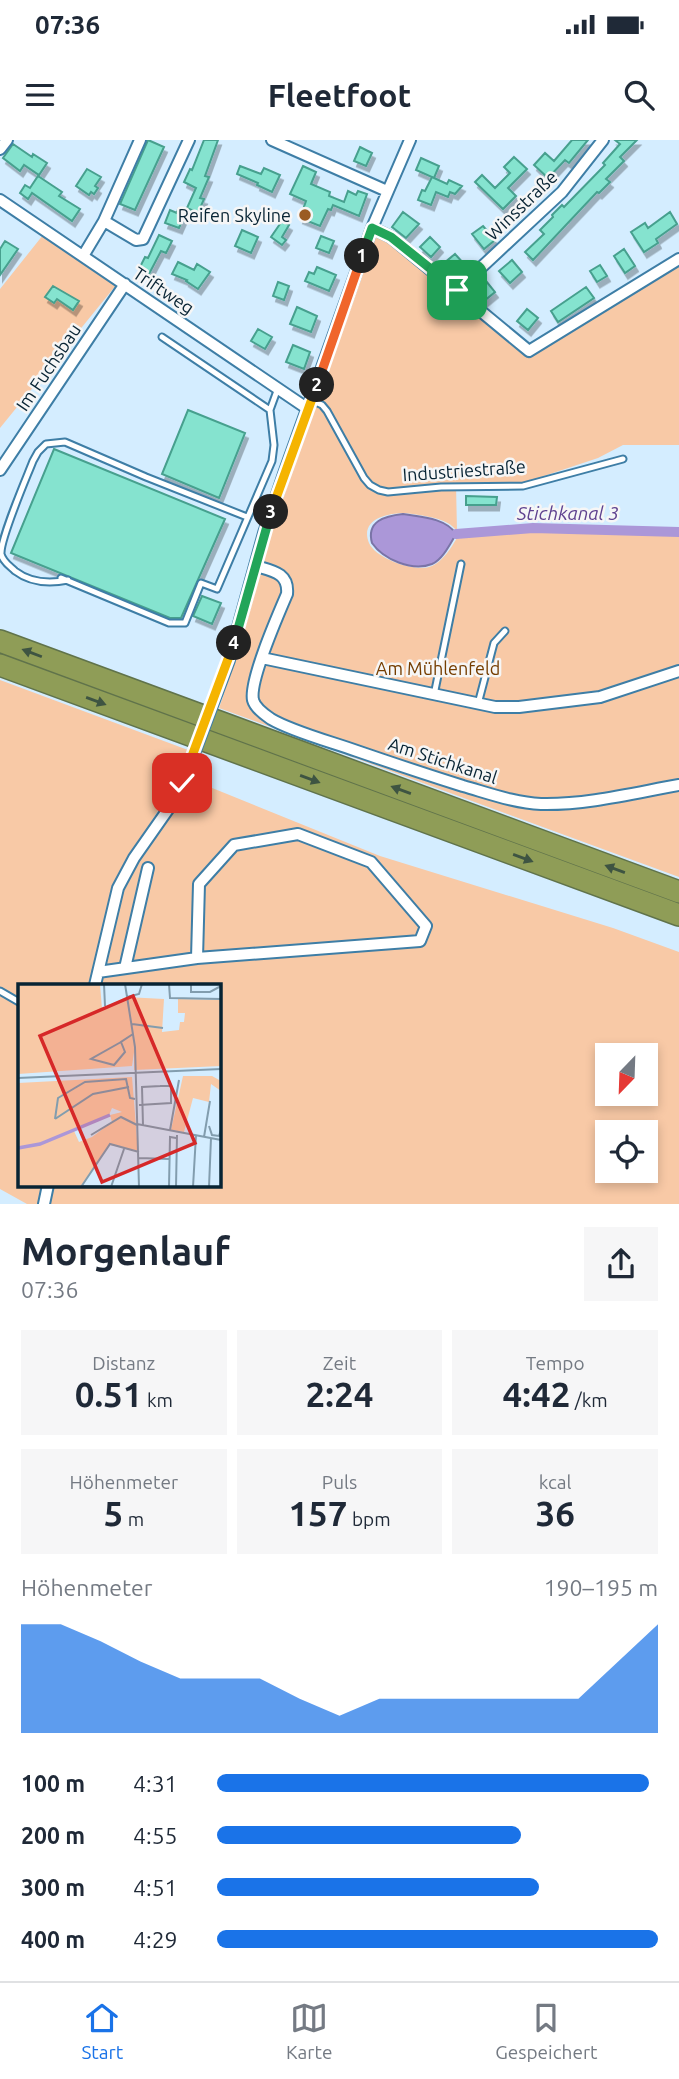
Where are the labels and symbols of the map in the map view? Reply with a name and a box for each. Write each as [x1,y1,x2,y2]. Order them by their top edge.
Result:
street label: Winsstraße [481,166,561,244]
place label: Reifen Skyline [178,205,291,225]
marker: Reifen Skyline [297,207,313,223]
pin: 1 [344,239,380,274]
pin [427,260,487,320]
street label: Triftweg [130,262,198,318]
street label: Im Fuchsbau [12,320,84,414]
pin: 2 [300,368,334,402]
street label: Industriestraße [402,456,526,484]
pin: 3 [254,494,288,530]
water label: Stichkanal 3 [516,502,619,524]
pin: 4 [216,626,252,660]
one-way arrow [21,648,42,659]
park label: Am Mühlenfeld [376,658,500,678]
one-way arrow [86,696,107,707]
street label: Am Stichkanal [386,733,500,787]
pin [152,753,212,813]
one-way arrow [299,774,320,785]
one-way arrow [391,785,412,796]
one-way arrow [513,853,534,864]
one-way arrow [604,863,625,874]
inset map [18,984,220,1186]
north arrow [595,1043,658,1106]

